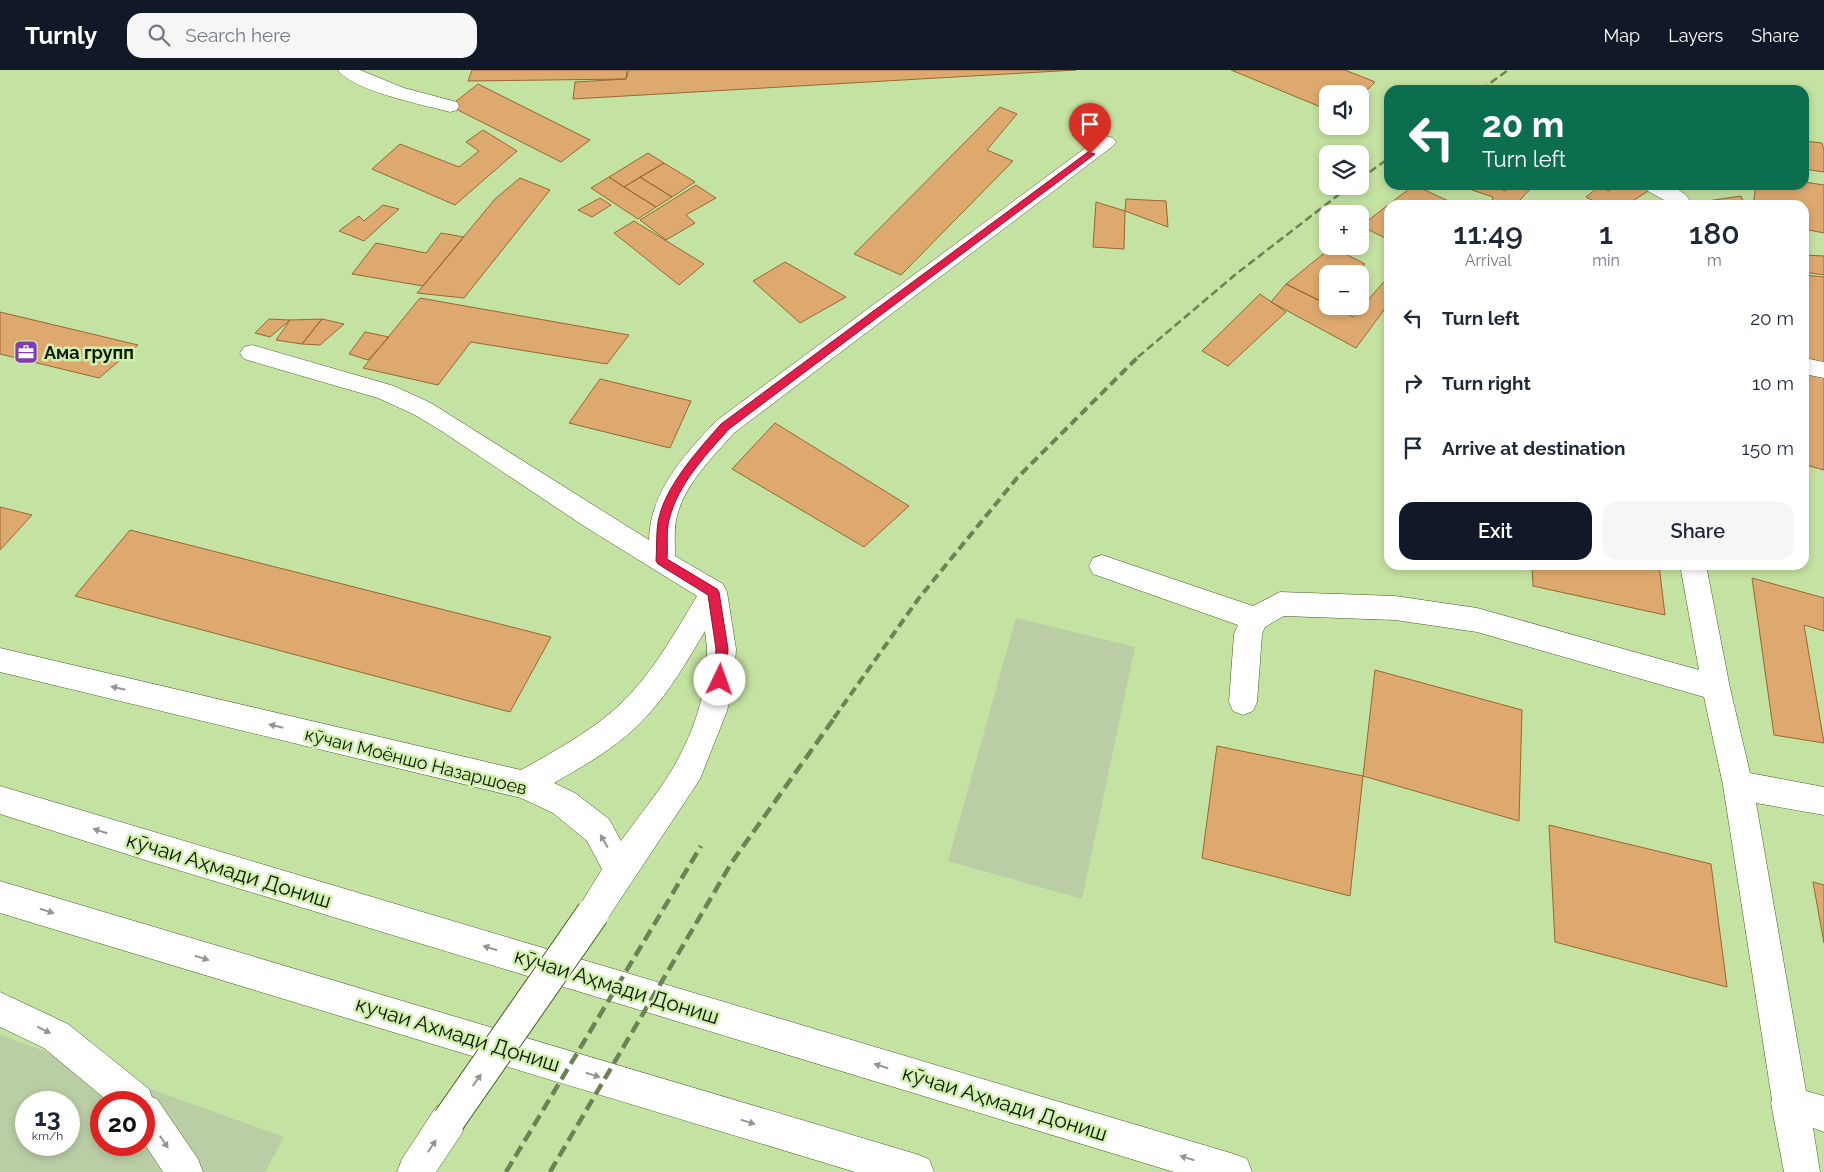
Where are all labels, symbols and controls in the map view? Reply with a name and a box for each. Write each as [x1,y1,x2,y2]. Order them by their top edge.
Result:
search box [127,13,477,58]
text: Turnly [25,21,97,50]
icon: search [145,21,173,49]
text: Search here [185,24,291,46]
text: Map [1604,25,1640,46]
text: Layers [1668,25,1723,46]
text: Share [1751,25,1799,46]
map controls [1319,85,1369,315]
button: sound [1319,85,1369,135]
pin [1069,103,1111,154]
text: 20 m [1482,104,1564,145]
icon: left [1399,105,1464,170]
icon: arrive [1076,110,1104,138]
button: layers [1319,145,1369,195]
text: Turn left [1482,146,1566,172]
button: + [1319,205,1369,255]
text: 11:49 [1453,216,1523,251]
text: 1 [1599,216,1613,251]
text: 180 [1689,216,1740,251]
text: Arrival [1465,251,1512,270]
text: min [1592,251,1620,270]
text: m [1707,251,1722,270]
button: − [1319,265,1369,315]
icon: left [1399,304,1427,332]
text: Turn left [1442,307,1519,329]
text: 20 m [1750,307,1794,329]
office icon: Ама групп [13,339,39,365]
place label: Ама групп [44,342,134,363]
icon: right [1399,369,1427,397]
text: Turn right [1442,372,1531,394]
text: 10 m [1752,372,1794,394]
icon: arrive [1399,434,1427,462]
text: Arrive at destination [1442,437,1626,459]
text: 150 m [1742,437,1794,459]
button: Exit [1399,502,1592,560]
button: Share [1602,502,1794,560]
position arrow [693,653,745,705]
one-way arrow [111,684,126,692]
one-way arrow [269,722,284,730]
street label: кӯчаи Моёншо Назаршоев [303,723,529,799]
one-way arrow [92,827,107,835]
street label: кӯчаи Аҳмади Дониш [124,827,334,913]
one-way arrow [600,835,609,848]
one-way arrow [39,907,54,915]
one-way arrow [483,943,498,951]
street label: кӯчаи Аҳмади Дониш [512,943,722,1029]
one-way arrow [195,954,210,962]
street label: кучаи Ахмади Дониш [353,991,563,1077]
one-way arrow [37,1026,51,1034]
street label: кӯчаи Аҳмади Дониш [900,1060,1110,1146]
one-way arrow [873,1061,888,1069]
one-way arrow [585,1071,600,1079]
one-way arrow [472,1073,482,1087]
speed limit sign: 20 [90,1091,155,1156]
text: 13 [34,1102,61,1132]
one-way arrow [741,1118,756,1126]
text: km/h [32,1129,63,1143]
one-way arrow [159,1135,169,1149]
one-way arrow [427,1139,437,1153]
one-way arrow [1179,1153,1194,1161]

